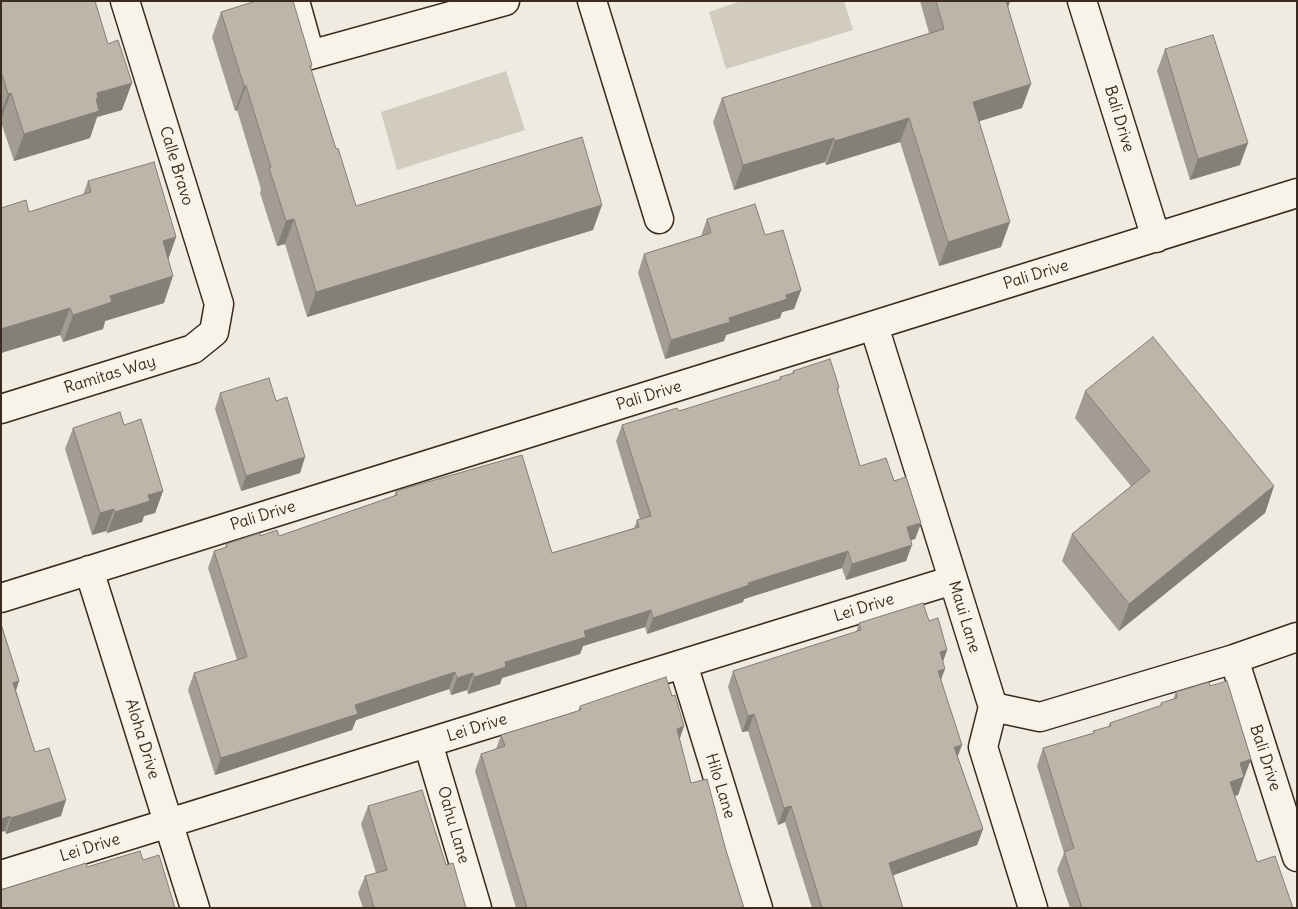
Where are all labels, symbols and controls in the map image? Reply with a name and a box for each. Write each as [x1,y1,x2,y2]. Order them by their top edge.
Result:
street label: Bali Drive [1100,83,1138,155]
street label: Calle Bravo [155,124,197,208]
street label: Pali Drive [1001,256,1071,294]
street label: Ramitas Way [62,352,158,398]
street label: Pali Drive [614,377,684,415]
street label: Pali Drive [228,497,298,535]
street label: Maui Lane [944,579,984,655]
street label: Lei Drive [832,590,896,626]
street label: Aloha Drive [121,697,163,781]
street label: Lei Drive [445,710,509,746]
street label: Bali Drive [1245,722,1285,794]
street label: Hilo Lane [701,751,739,821]
street label: Oahu Lane [433,784,473,866]
street label: Lei Drive [58,830,122,866]

